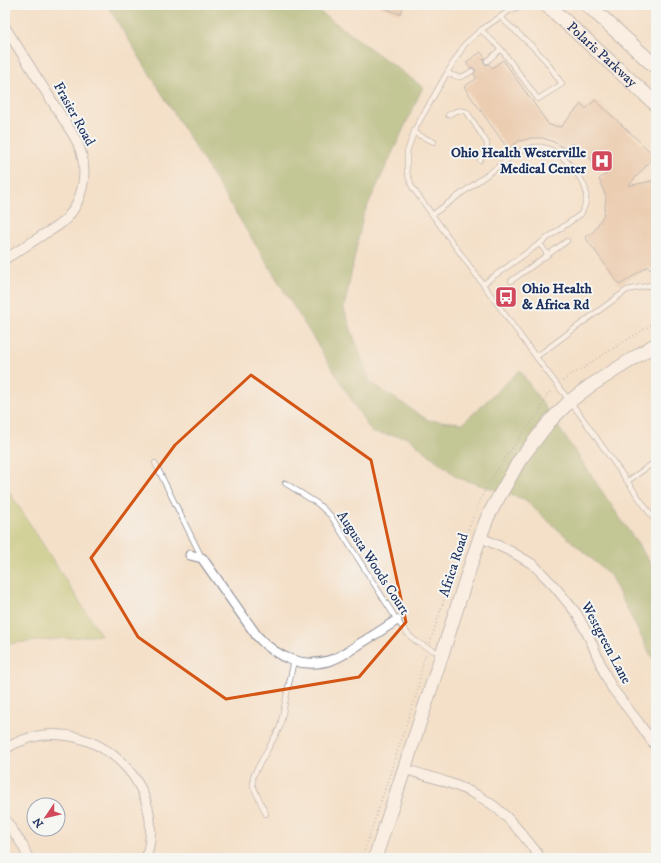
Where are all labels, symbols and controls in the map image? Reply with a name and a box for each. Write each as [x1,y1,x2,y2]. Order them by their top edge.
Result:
street label: Polaris Parkway [563,18,641,92]
street label: Frasier Road [49,79,99,149]
place label: Ohio Health Westerville Medical Center [451,144,587,178]
hospital icon: Ohio Health Westerville Medical Center [589,148,615,174]
place label: Ohio Health & Africa Rd [522,280,593,314]
bus stop icon: Ohio Health & Africa Rd [493,284,519,310]
street label: Augusta Woods Court [333,508,414,619]
street label: Africa Road [435,531,473,599]
street label: Westgreen Lane [576,598,635,687]
north arrow [26,797,66,837]
text: N [30,814,47,830]

